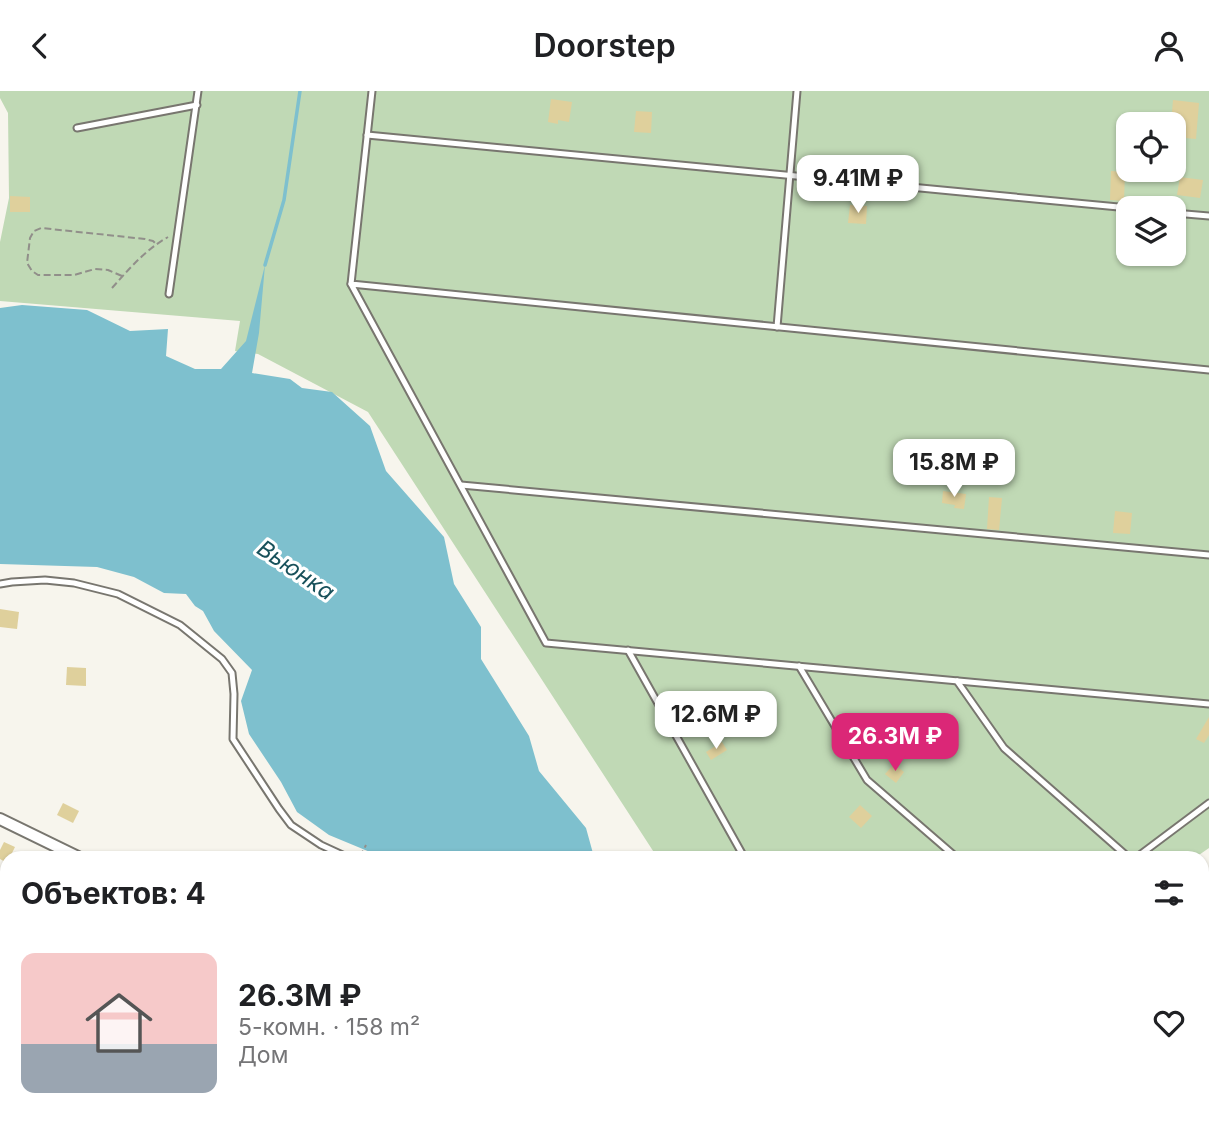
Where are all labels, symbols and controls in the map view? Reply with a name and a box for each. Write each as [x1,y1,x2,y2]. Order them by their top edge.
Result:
text: Doorstep [533,26,676,65]
icon: back [21,27,59,65]
icon: person [1150,27,1188,65]
map controls [1116,112,1186,266]
button: locate [1116,112,1186,182]
pin: 9.41M ₽ [793,155,923,215]
text: 9.41M ₽ [813,164,903,192]
button: layers [1116,196,1186,266]
pin: 15.8M ₽ [889,439,1019,499]
text: 15.8M ₽ [909,448,999,476]
water label: Вьюнка [252,534,340,606]
pin: 12.6M ₽ [651,691,781,751]
text: 12.6M ₽ [671,700,761,728]
pin: 26.3M ₽ [830,713,960,773]
text: 26.3M ₽ [848,722,942,750]
icon: filters [1150,874,1188,912]
text: Объектов: 4 [21,875,206,911]
text: 26.3M ₽ [238,977,362,1013]
icon: home [77,981,161,1065]
icon: heart [1150,1004,1188,1042]
text: 5-комн. · 158 m² [238,1013,420,1041]
text: Дом [238,1041,288,1069]

